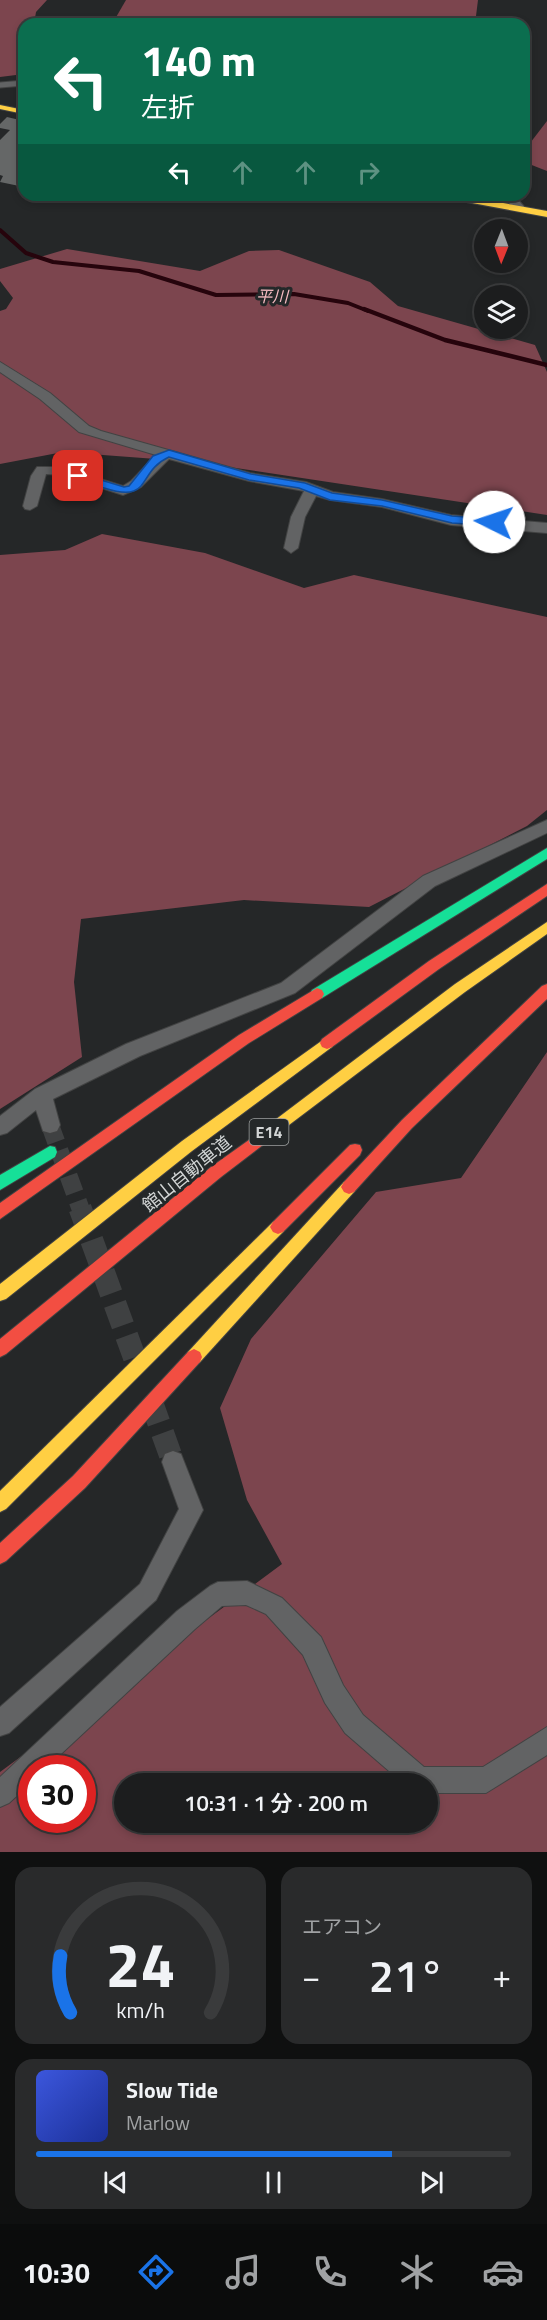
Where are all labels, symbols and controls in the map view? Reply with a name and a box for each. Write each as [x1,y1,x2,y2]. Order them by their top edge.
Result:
text: 140 m [141,28,256,92]
icon: left [42,42,120,120]
text: 左折 [141,86,195,127]
icon: left [163,156,196,189]
icon: ahead [226,156,259,189]
icon: ahead [289,156,322,189]
icon: right [352,156,385,189]
north arrow [474,219,528,273]
map controls [474,219,528,339]
water label: 平川 [256,284,290,308]
button: layers [474,285,528,339]
pin [52,450,103,501]
icon: arrive [61,459,94,492]
position arrow [462,490,526,554]
road number: E14 [250,1119,288,1145]
street label: 館山自動車道 [136,1129,237,1218]
speed limit sign: 30 [18,1755,96,1833]
text: 10:31 · 1 分 · 200 m [184,1786,368,1820]
text: エアコン [302,1911,382,1942]
text: 24 [106,1916,175,2011]
text: 21° [369,1941,444,2009]
text: − [302,1951,320,2001]
text: + [493,1951,511,2001]
text: km/h [116,1994,165,2026]
text: Slow Tide [126,2073,218,2107]
text: Marlow [126,2107,190,2138]
icon: previous [99,2166,132,2199]
icon: pause [257,2166,290,2199]
icon: next [415,2166,448,2199]
icon: directions [135,2251,177,2293]
icon: music [222,2251,264,2293]
icon: phone [309,2251,351,2293]
icon: climate [396,2251,438,2293]
icon: car [482,2251,524,2293]
text: 10:30 [22,2252,90,2293]

